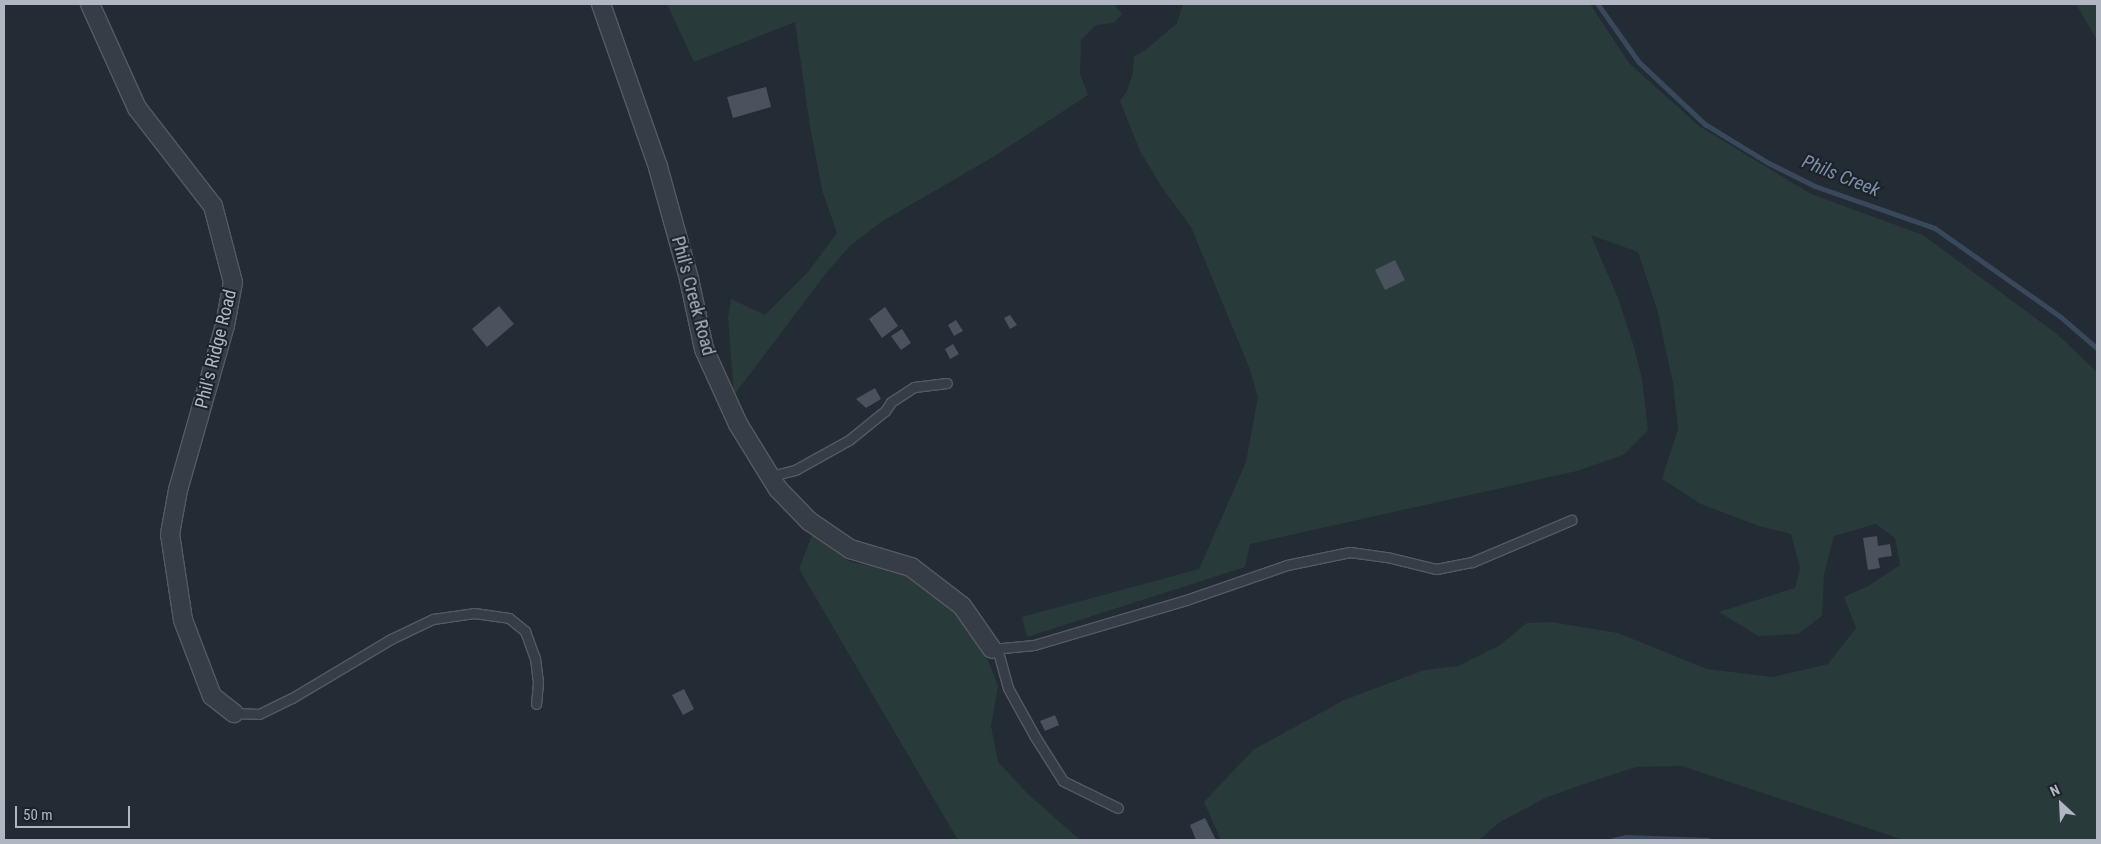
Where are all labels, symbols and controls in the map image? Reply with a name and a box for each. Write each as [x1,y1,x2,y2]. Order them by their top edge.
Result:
water label: Phils Creek [1799,150,1883,202]
street label: Phil's Creek Road [667,234,719,358]
street label: Phil's Ridge Road [191,287,241,411]
north arrow [2036,779,2086,829]
text: N [2047,781,2062,799]
scale bar [18,796,132,828]
text: 50 m [23,806,53,824]

